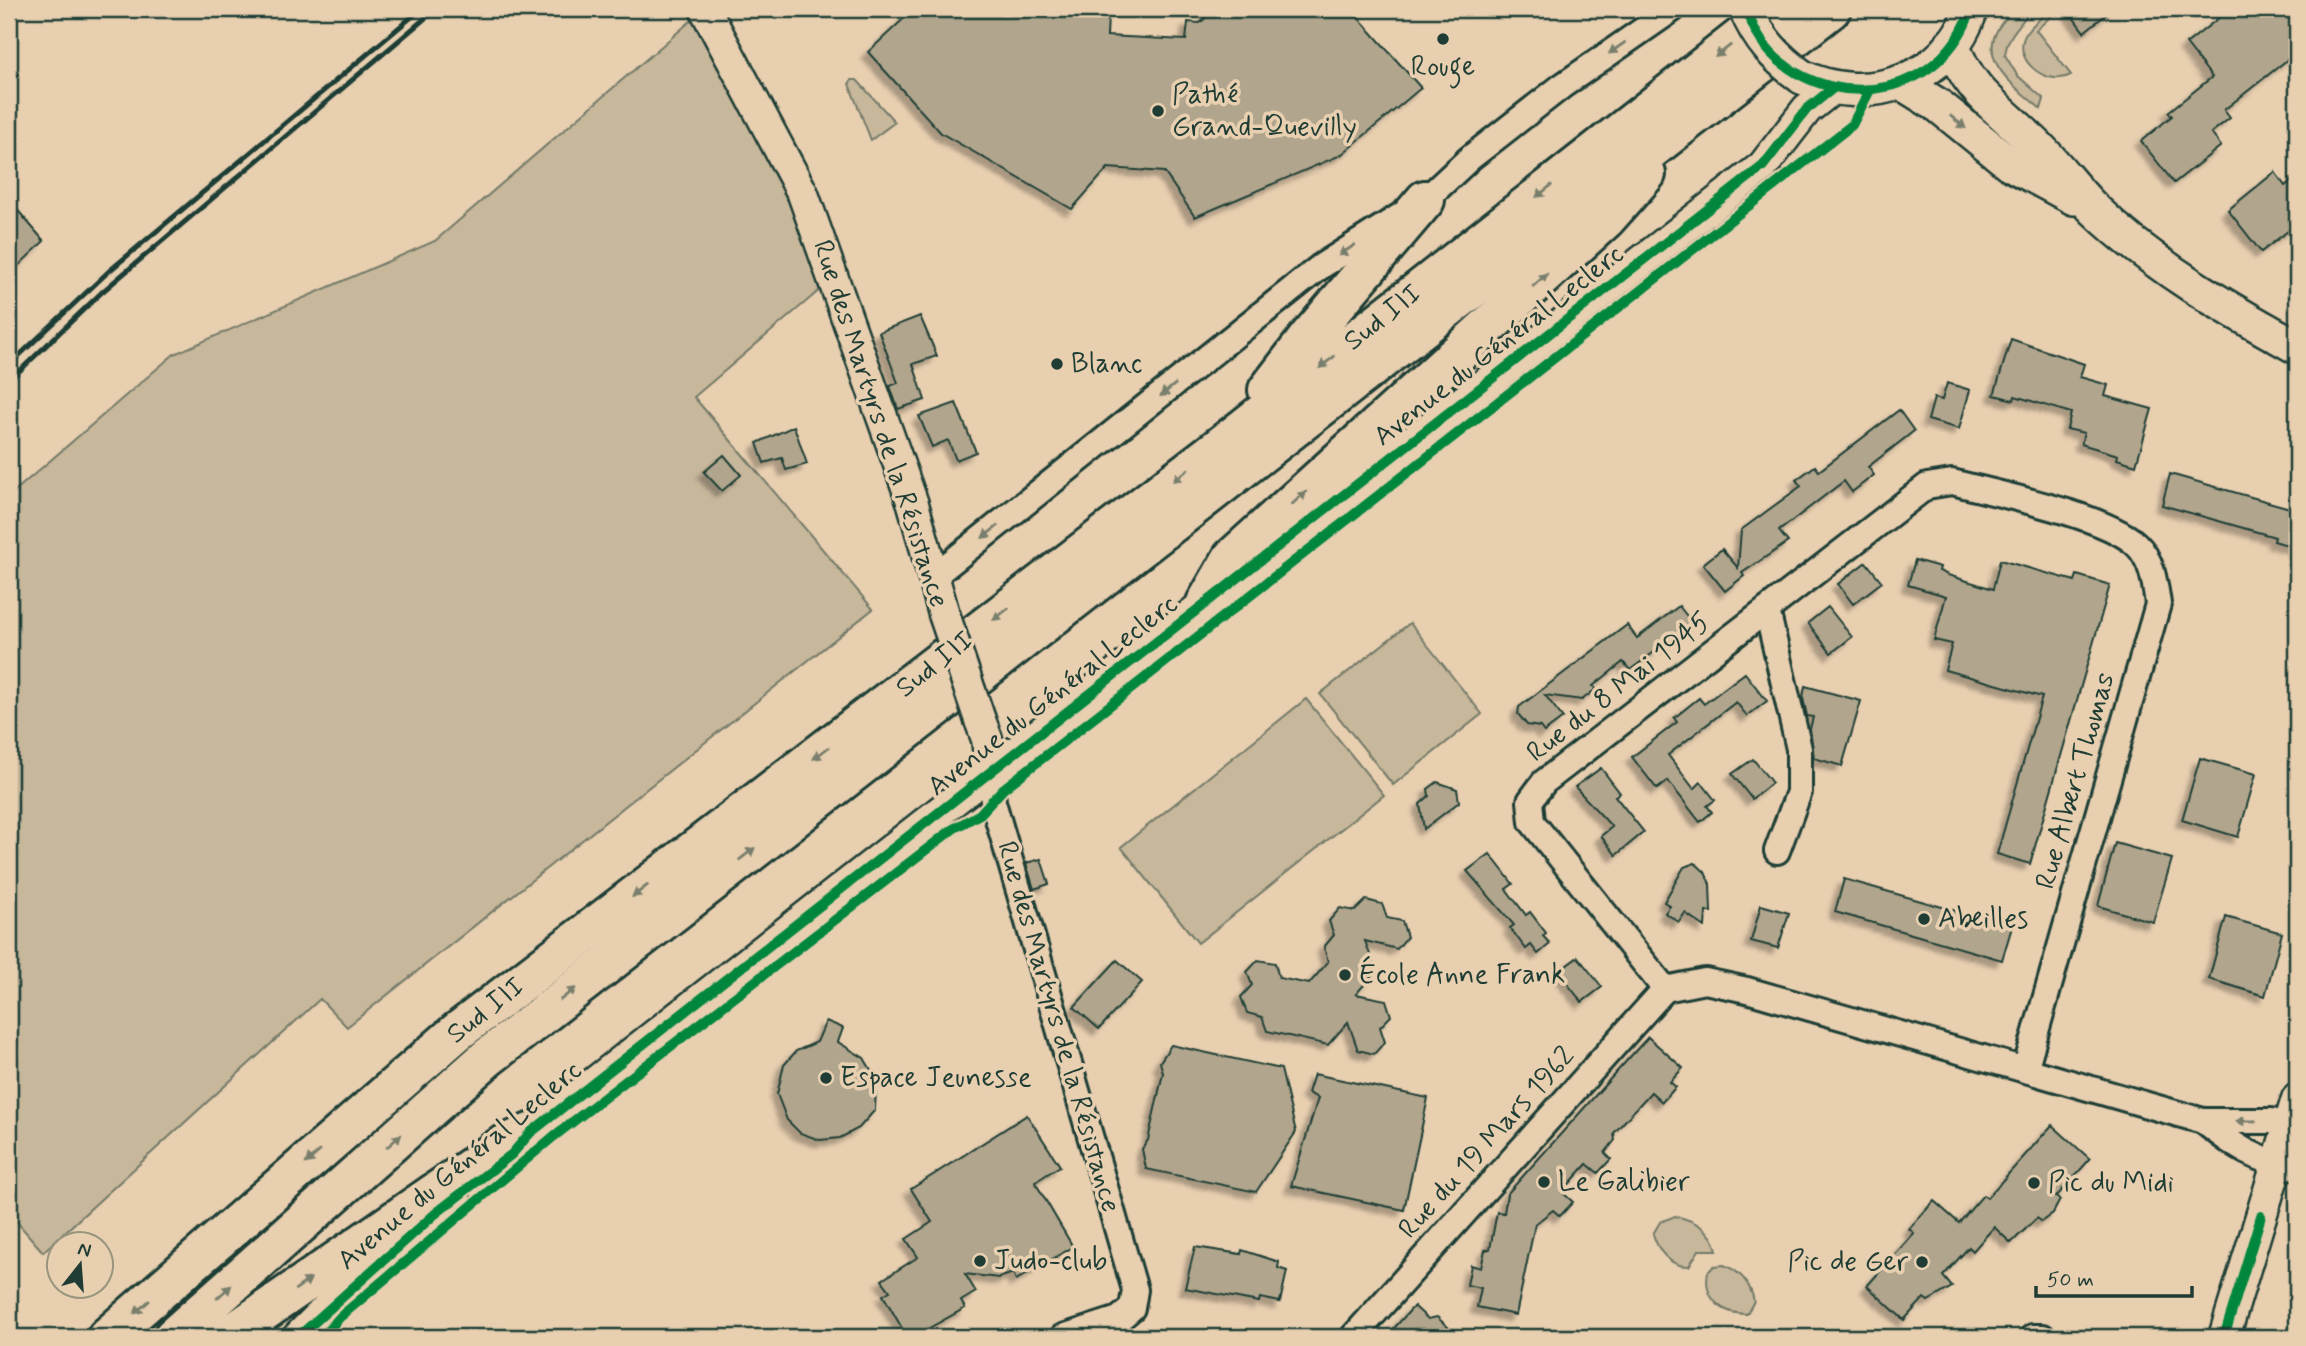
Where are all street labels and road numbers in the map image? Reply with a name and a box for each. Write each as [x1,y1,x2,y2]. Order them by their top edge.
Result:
street label: Rue des Martyrs de la Résistance [803,235,957,613]
street label: Avenue du Général Leclerc [1366,237,1632,455]
street label: Sud III [1336,276,1430,360]
street label: Avenue du Général Leclerc [920,587,1186,805]
street label: Rue du 8 Mai 1945 [1519,605,1719,771]
street label: Sud III [888,623,982,707]
street label: Rue Albert Thomas [2027,668,2125,894]
street label: Rue des Martyrs de la Résistance [987,837,1129,1217]
street label: Sud III [439,969,533,1053]
street label: Rue du 19 Mars 1962 [1391,1039,1584,1247]
street label: Avenue du Général Leclerc [330,1053,590,1279]

